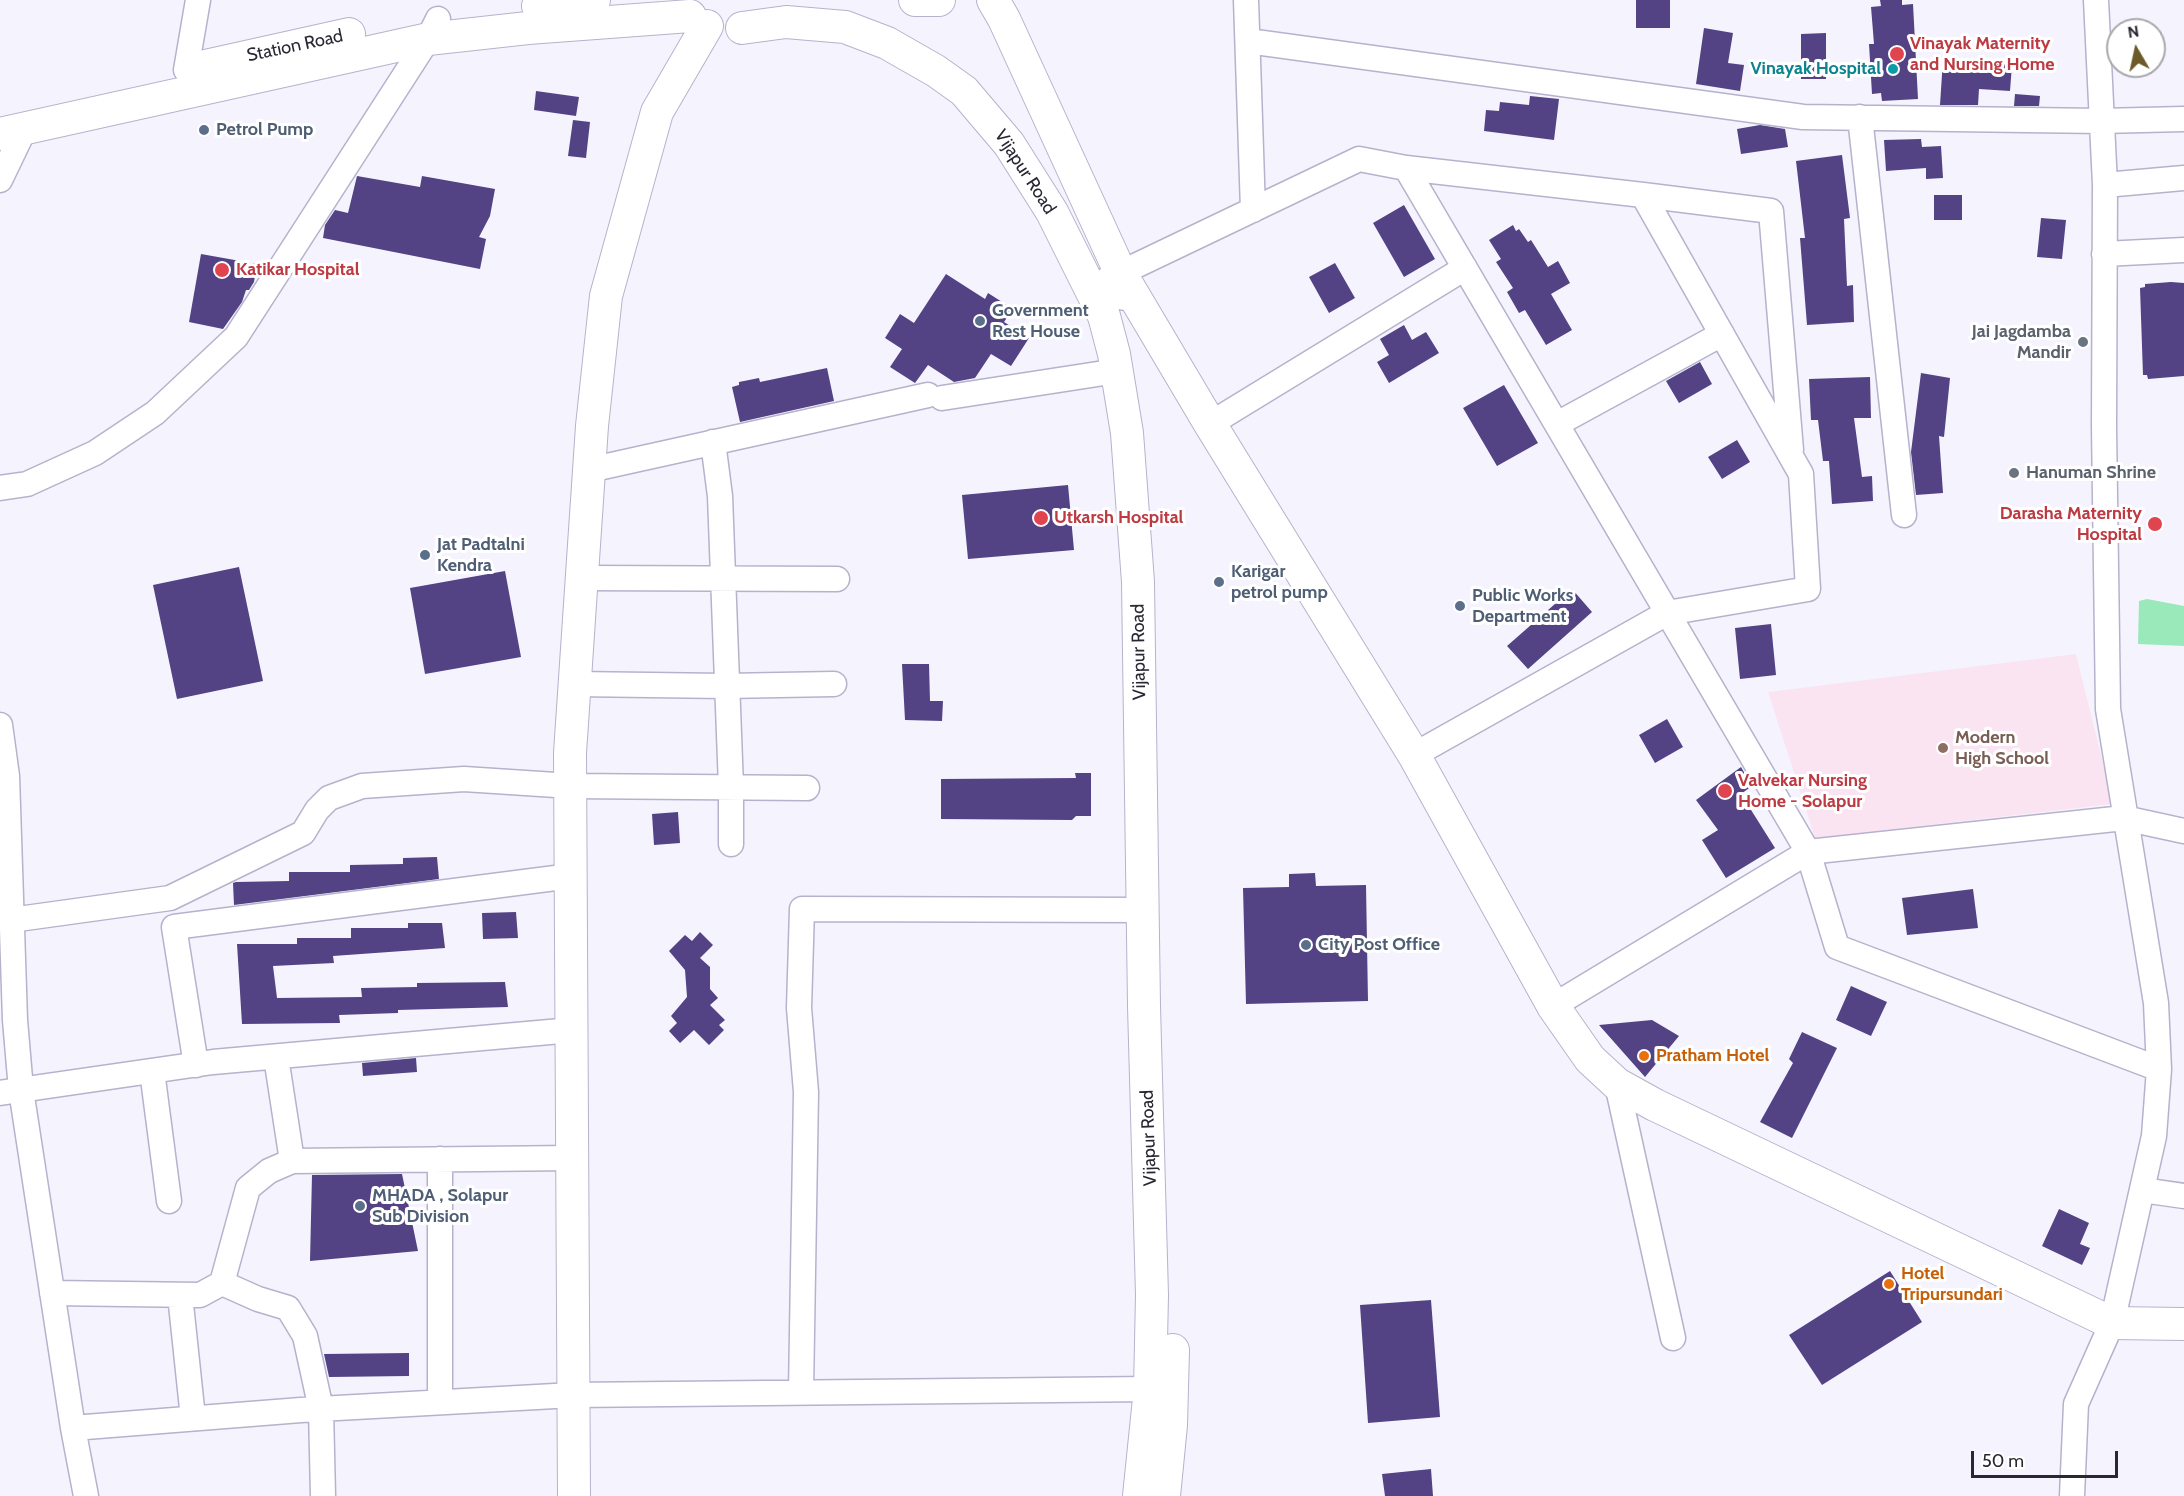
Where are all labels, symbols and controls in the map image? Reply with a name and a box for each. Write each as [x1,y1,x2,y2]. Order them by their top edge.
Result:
north arrow [2106,18,2166,78]
text: N [2126,21,2140,42]
street label: Station Road [245,25,345,67]
place label: Vinayak Maternity and Nursing Home [1910,33,2055,76]
marker: Vinayak Maternity and Nursing Home [1888,45,1906,63]
place label: Vinayak Hospital [1751,58,1881,80]
marker: Vinayak Hospital [1886,62,1900,76]
place label: Petrol Pump [216,119,313,141]
marker: Petrol Pump [197,123,211,137]
street label: Vijapur Road [990,126,1060,218]
place label: Katikar Hospital [236,259,359,281]
marker: Katikar Hospital [213,261,231,279]
place label: Government Rest House [992,300,1089,342]
marker: Government Rest House [973,314,987,328]
place label: Jai Jagdamba Mandir [1972,321,2071,364]
marker: Jai Jagdamba Mandir [2076,335,2090,349]
place label: Hanuman Shrine [2026,462,2156,484]
marker: Hanuman Shrine [2007,466,2021,480]
place label: Darasha Maternity Hospital [2000,503,2142,546]
place label: Utkarsh Hospital [1054,507,1183,529]
marker: Utkarsh Hospital [1032,509,1050,527]
marker: Darasha Maternity Hospital [2146,515,2164,533]
place label: Jat Padtalni Kendra [437,534,525,576]
marker: Jat Padtalni Kendra [418,548,432,562]
place label: Karigar petrol pump [1231,561,1328,604]
marker: Karigar petrol pump [1212,575,1226,589]
place label: Public Works Department [1472,585,1573,628]
marker: Public Works Department [1453,599,1467,613]
street label: Vijapur Road [1127,604,1151,700]
place label: Modern High School [1955,727,2049,770]
marker: Modern High School [1936,741,1950,755]
place label: Valvekar Nursing Home - Solapur [1738,770,1867,812]
marker: Valvekar Nursing Home - Solapur [1716,782,1734,800]
place label: City Post Office [1318,934,1440,956]
marker: City Post Office [1299,938,1313,952]
place label: Pratham Hotel [1656,1045,1769,1067]
marker: Pratham Hotel [1637,1049,1651,1063]
street label: Vijapur Road [1137,1090,1161,1186]
place label: MHADA , Solapur Sub Division [372,1185,508,1228]
marker: MHADA , Solapur Sub Division [353,1199,367,1213]
place label: Hotel Tripursundari [1901,1263,2003,1306]
marker: Hotel Tripursundari [1882,1277,1896,1291]
scale bar [1974,1439,2121,1477]
text: 50 m [1982,1450,2024,1472]

